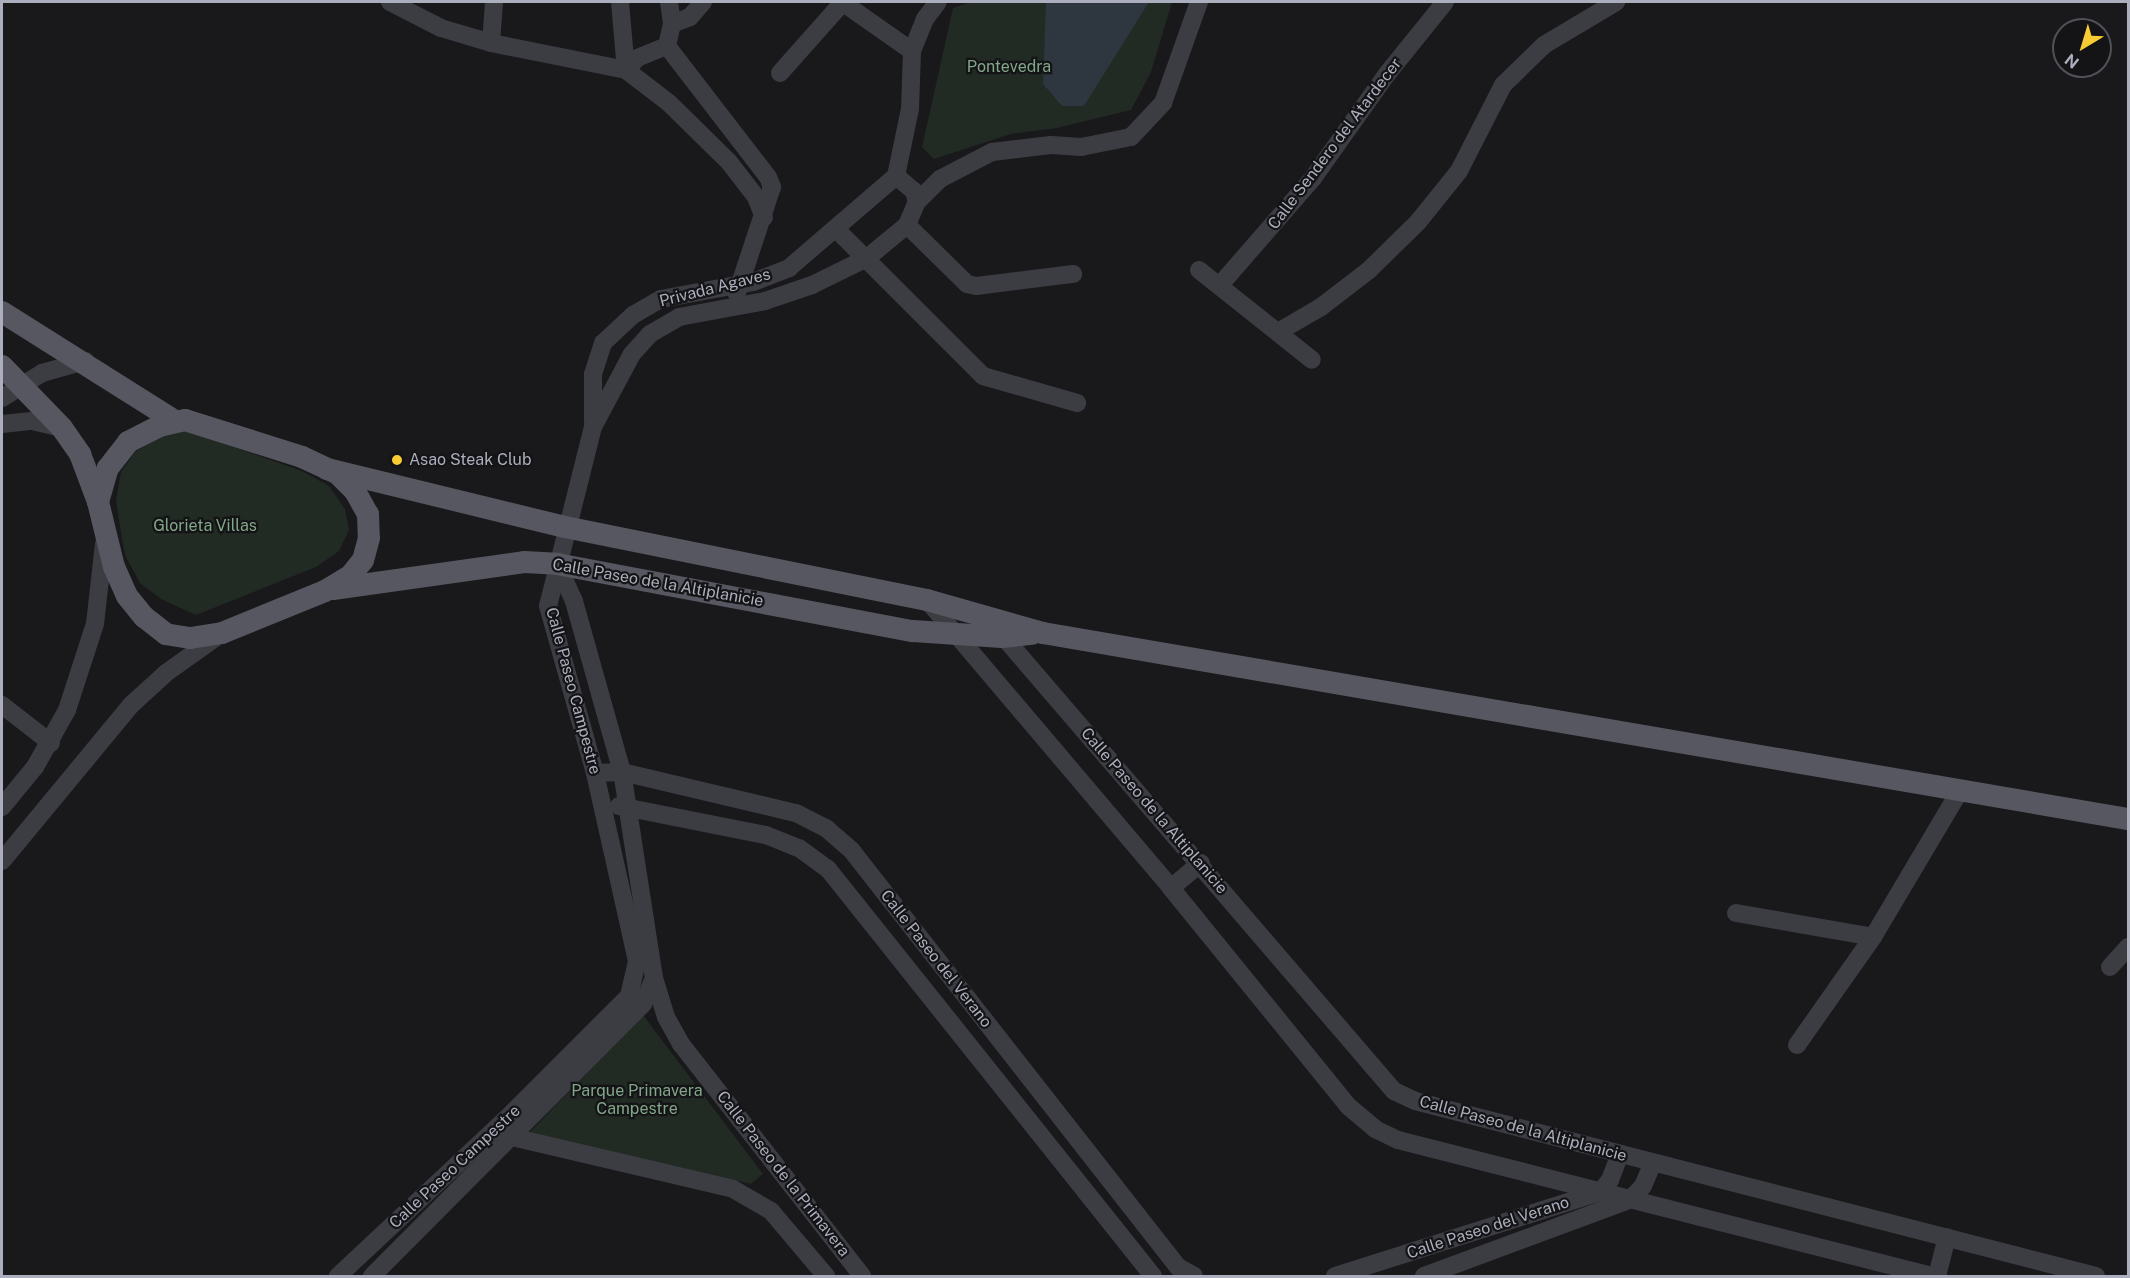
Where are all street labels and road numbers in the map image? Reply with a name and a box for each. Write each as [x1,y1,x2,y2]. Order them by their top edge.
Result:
street label: Calle Sendero del Atardecer [1264,54,1406,234]
street label: Privada Agaves [657,265,773,311]
street label: Calle Paseo de la Altiplanicie [551,555,765,611]
street label: Calle Paseo Campestre [541,605,605,777]
street label: Calle Paseo de la Altiplanicie [1076,724,1232,898]
street label: Calle Paseo del Verano [876,886,996,1032]
street label: Calle Paseo de la Primavera [712,1087,854,1261]
street label: Calle Paseo de la Altiplanicie [1417,1092,1629,1166]
street label: Calle Paseo Campestre [386,1101,524,1233]
street label: Calle Paseo del Verano [1404,1193,1572,1263]

